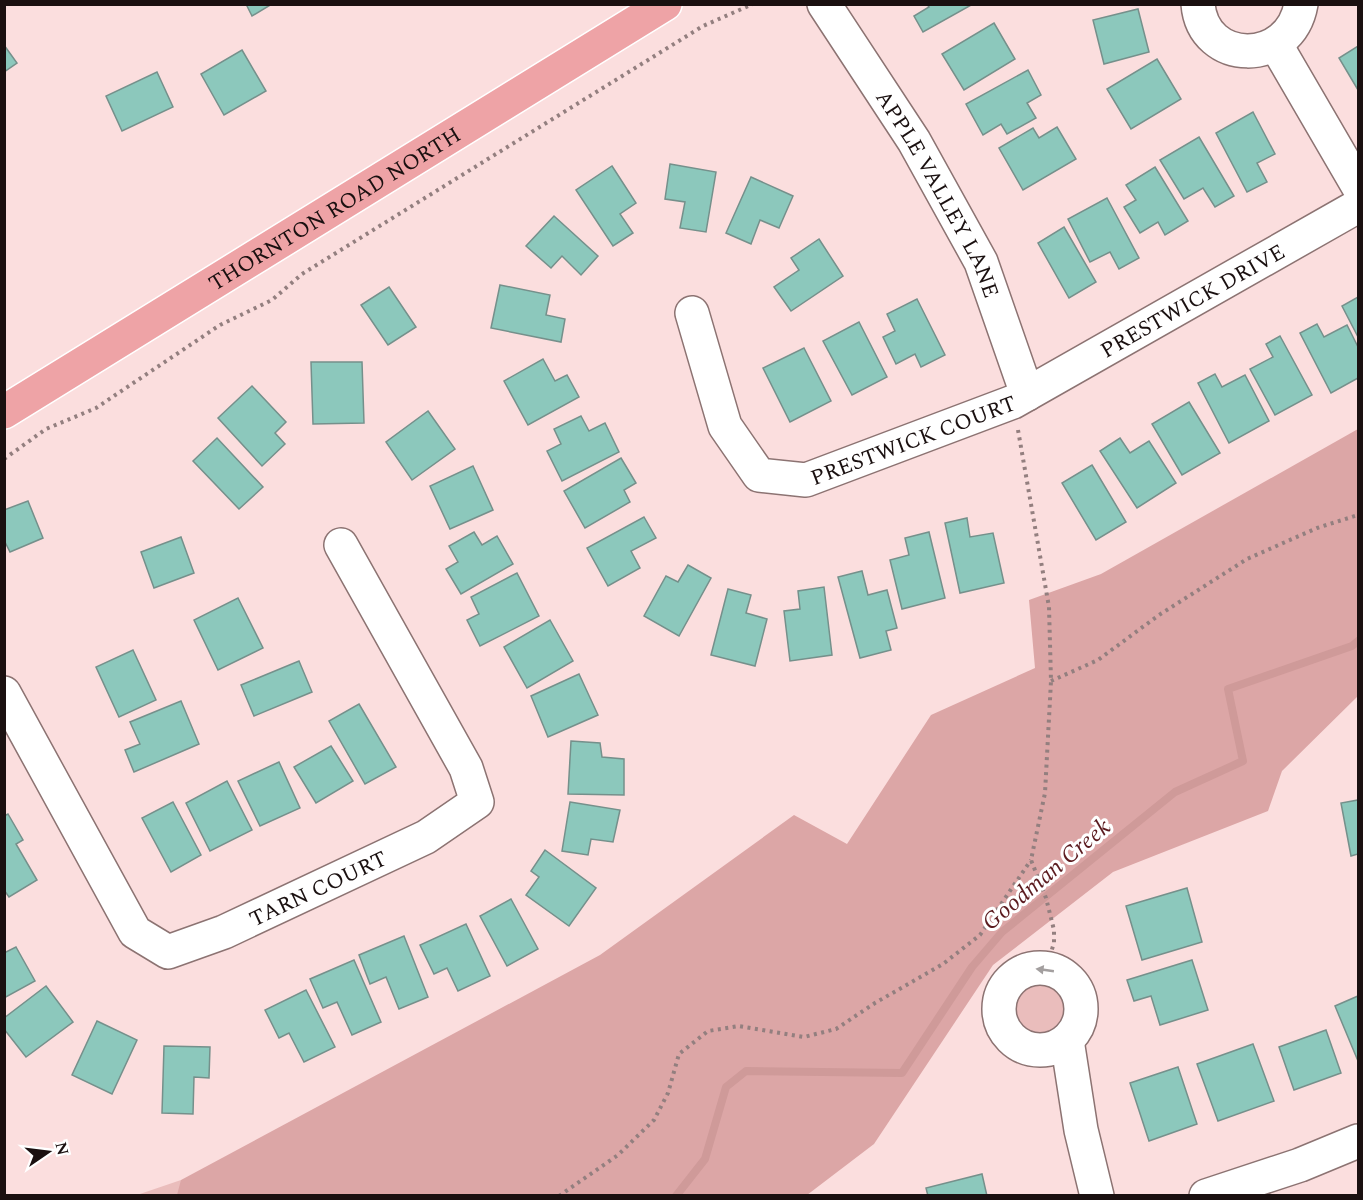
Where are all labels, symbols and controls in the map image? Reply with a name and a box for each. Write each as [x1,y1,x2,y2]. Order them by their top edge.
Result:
street label: APPLE VALLEY LANE [867,84,1007,303]
street label: THORNTON ROAD NORTH [202,119,468,300]
street label: PRESTWICK DRIVE [1094,236,1292,367]
street label: PRESTWICK COURT [806,387,1021,495]
water label: Goodman Creek [974,810,1119,940]
street label: TARN COURT [244,843,393,936]
one-way arrow [1035,965,1054,974]
north arrow [18,1122,78,1182]
text: N [48,1139,75,1158]

